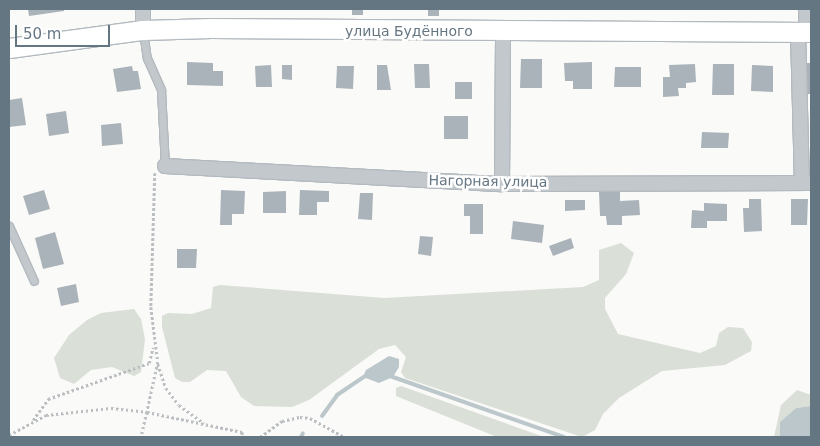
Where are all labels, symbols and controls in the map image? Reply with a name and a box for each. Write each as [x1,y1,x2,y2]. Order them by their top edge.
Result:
scale bar [18,15,112,47]
street label: улица Будённого [345,23,473,39]
text: 50 m [23,25,61,43]
street label: Нагорная улица [428,172,548,190]

